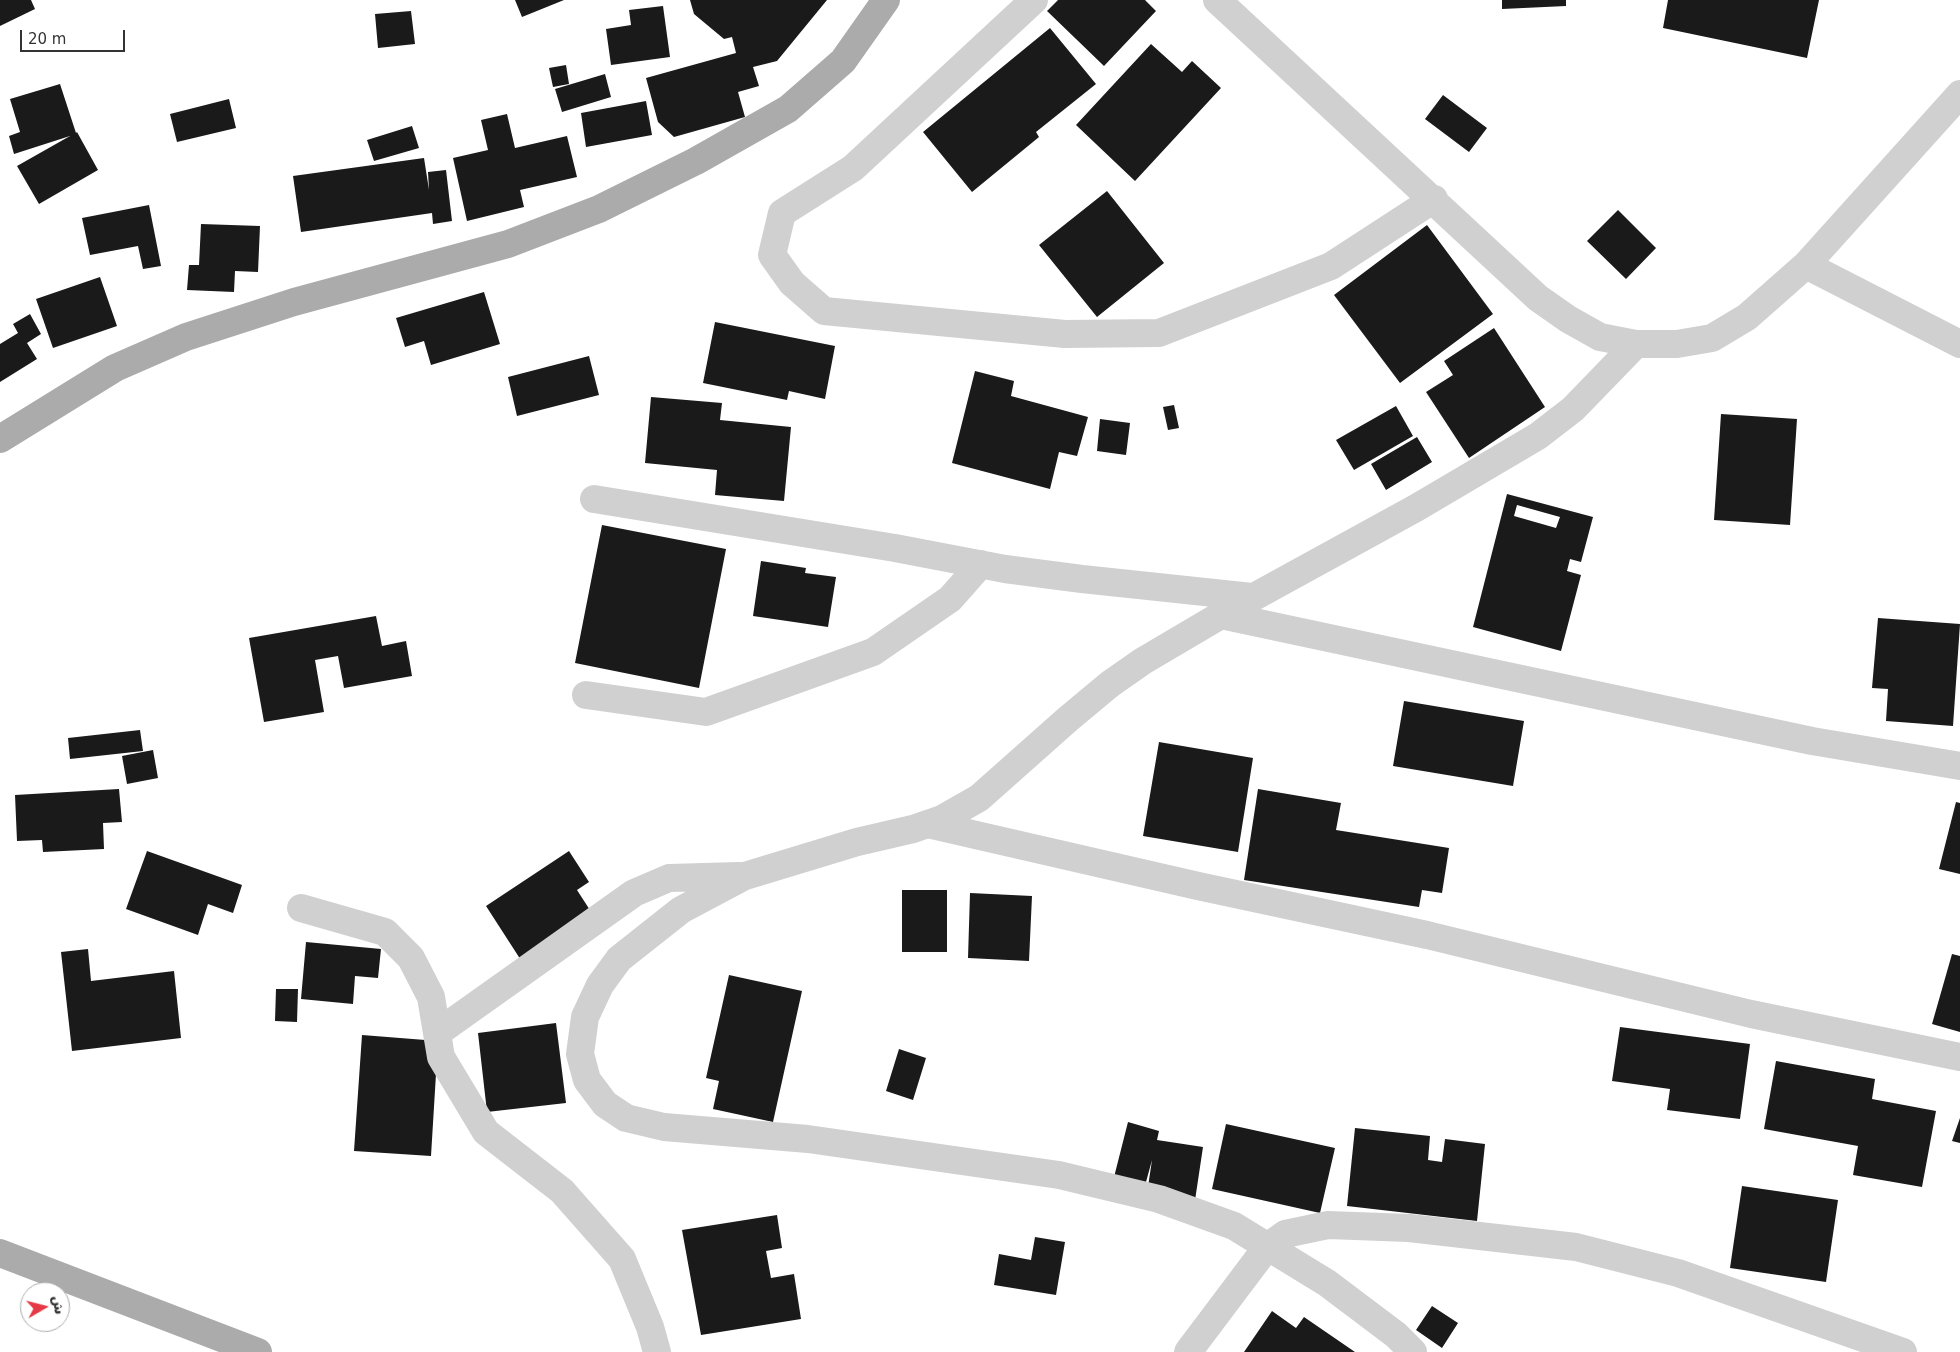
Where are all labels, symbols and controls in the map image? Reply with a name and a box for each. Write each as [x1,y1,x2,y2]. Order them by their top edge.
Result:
scale bar [22,20,128,52]
text: 20 m [28,30,66,48]
north arrow [20,1282,70,1332]
text: ش [50,1294,68,1316]

